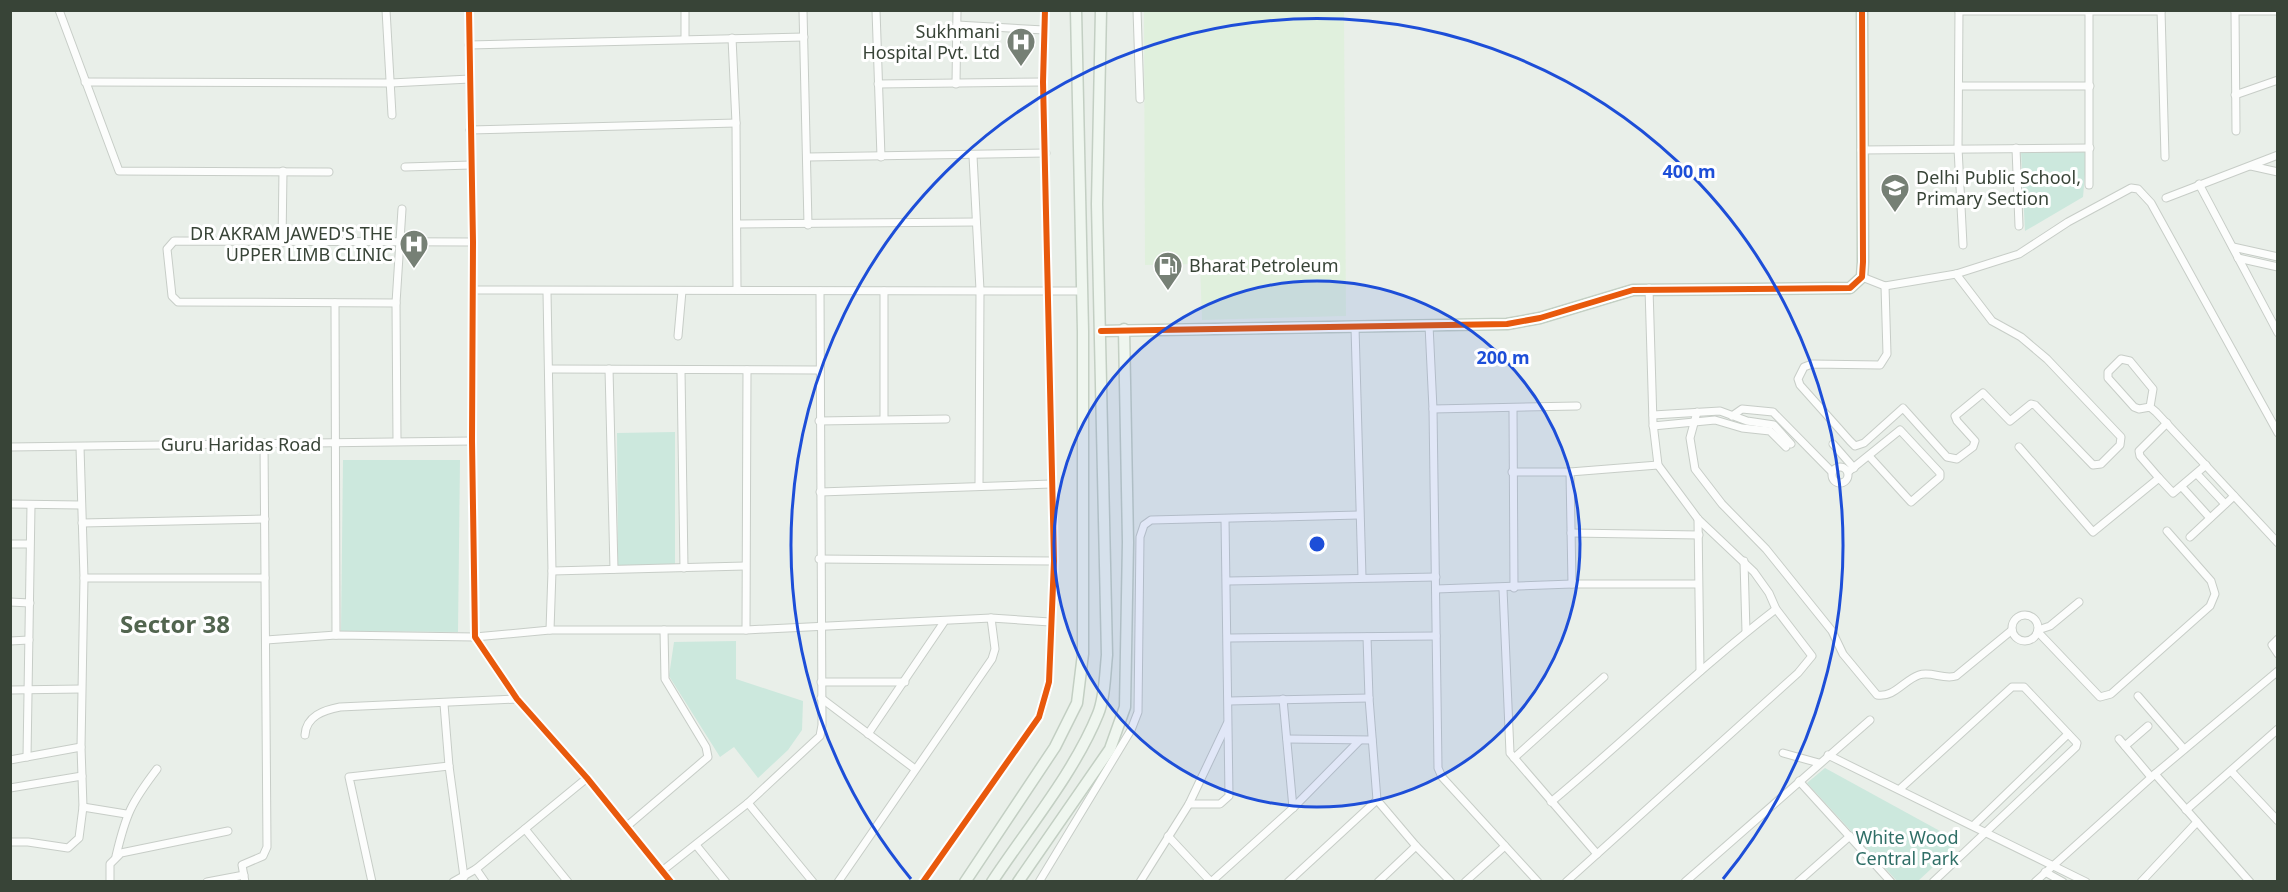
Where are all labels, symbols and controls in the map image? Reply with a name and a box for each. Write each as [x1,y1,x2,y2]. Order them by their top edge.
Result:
place label: Sukhmani Hospital Pvt. Ltd [862,19,1000,64]
hospital icon: Sukhmani Hospital Pvt. Ltd [1005,26,1037,68]
text: 400 m [1662,159,1716,183]
place label: Delhi Public School, Primary Section [1916,165,2081,210]
school or university icon: Delhi Public School, Primary Section [1879,172,1911,214]
place label: DR AKRAM JAWED'S THE UPPER LIMB CLINIC [190,221,393,266]
hospital icon: DR AKRAM JAWED'S THE UPPER LIMB CLINIC [398,228,430,270]
fuel station icon: Bharat Petroleum [1152,250,1184,292]
place label: Bharat Petroleum [1189,253,1339,277]
text: 200 m [1476,345,1530,369]
street label: Guru Haridas Road [161,432,321,456]
centre of rings [1307,534,1327,554]
district label: Sector 38 [120,607,230,640]
park label: White Wood Central Park [1855,825,1959,870]

